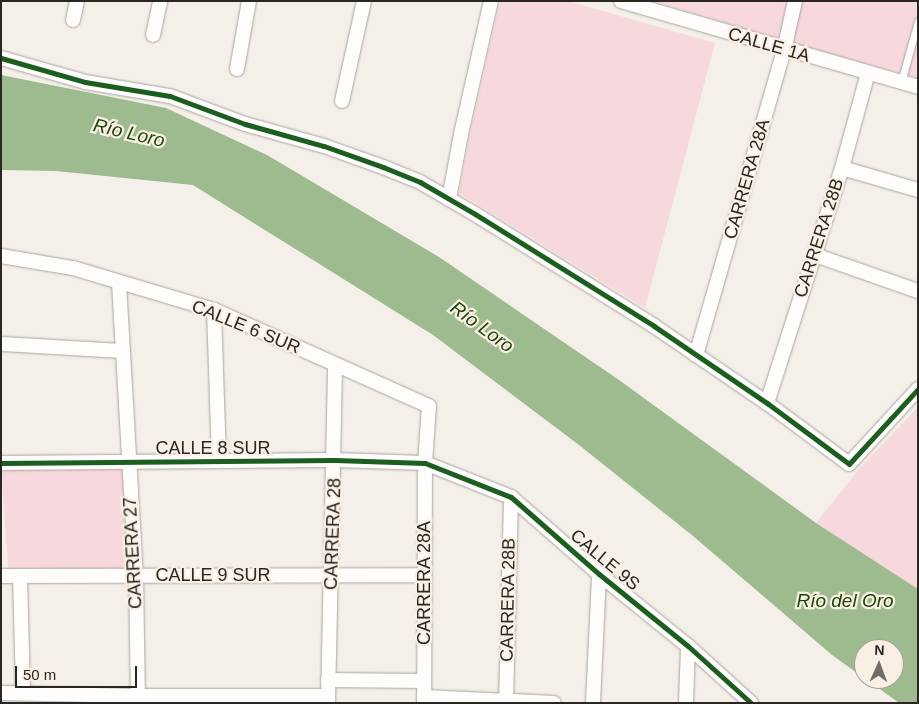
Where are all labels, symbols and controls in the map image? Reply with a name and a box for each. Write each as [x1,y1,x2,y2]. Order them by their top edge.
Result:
street label: CALLE 1A [726,23,812,67]
water label: Río Loro [91,114,167,152]
street label: CARRERA 28A [719,116,775,242]
street label: CARRERA 28B [789,175,849,301]
street label: CALLE 6 SUR [189,295,303,359]
water label: Río Loro [446,296,518,358]
street label: CALLE 8 SUR [155,437,271,459]
street label: CARRERA 28 [320,477,346,591]
street label: CARRERA 27 [119,496,147,610]
street label: CARRERA 28A [413,520,435,646]
street label: CALLE 9S [566,525,644,595]
street label: CARRERA 28B [496,537,520,663]
street label: CALLE 9 SUR [155,564,271,586]
water label: Río del Oro [796,590,894,612]
north arrow [854,639,904,689]
text: N [874,642,885,658]
scale bar [18,656,140,688]
text: 50 m [23,666,56,683]

